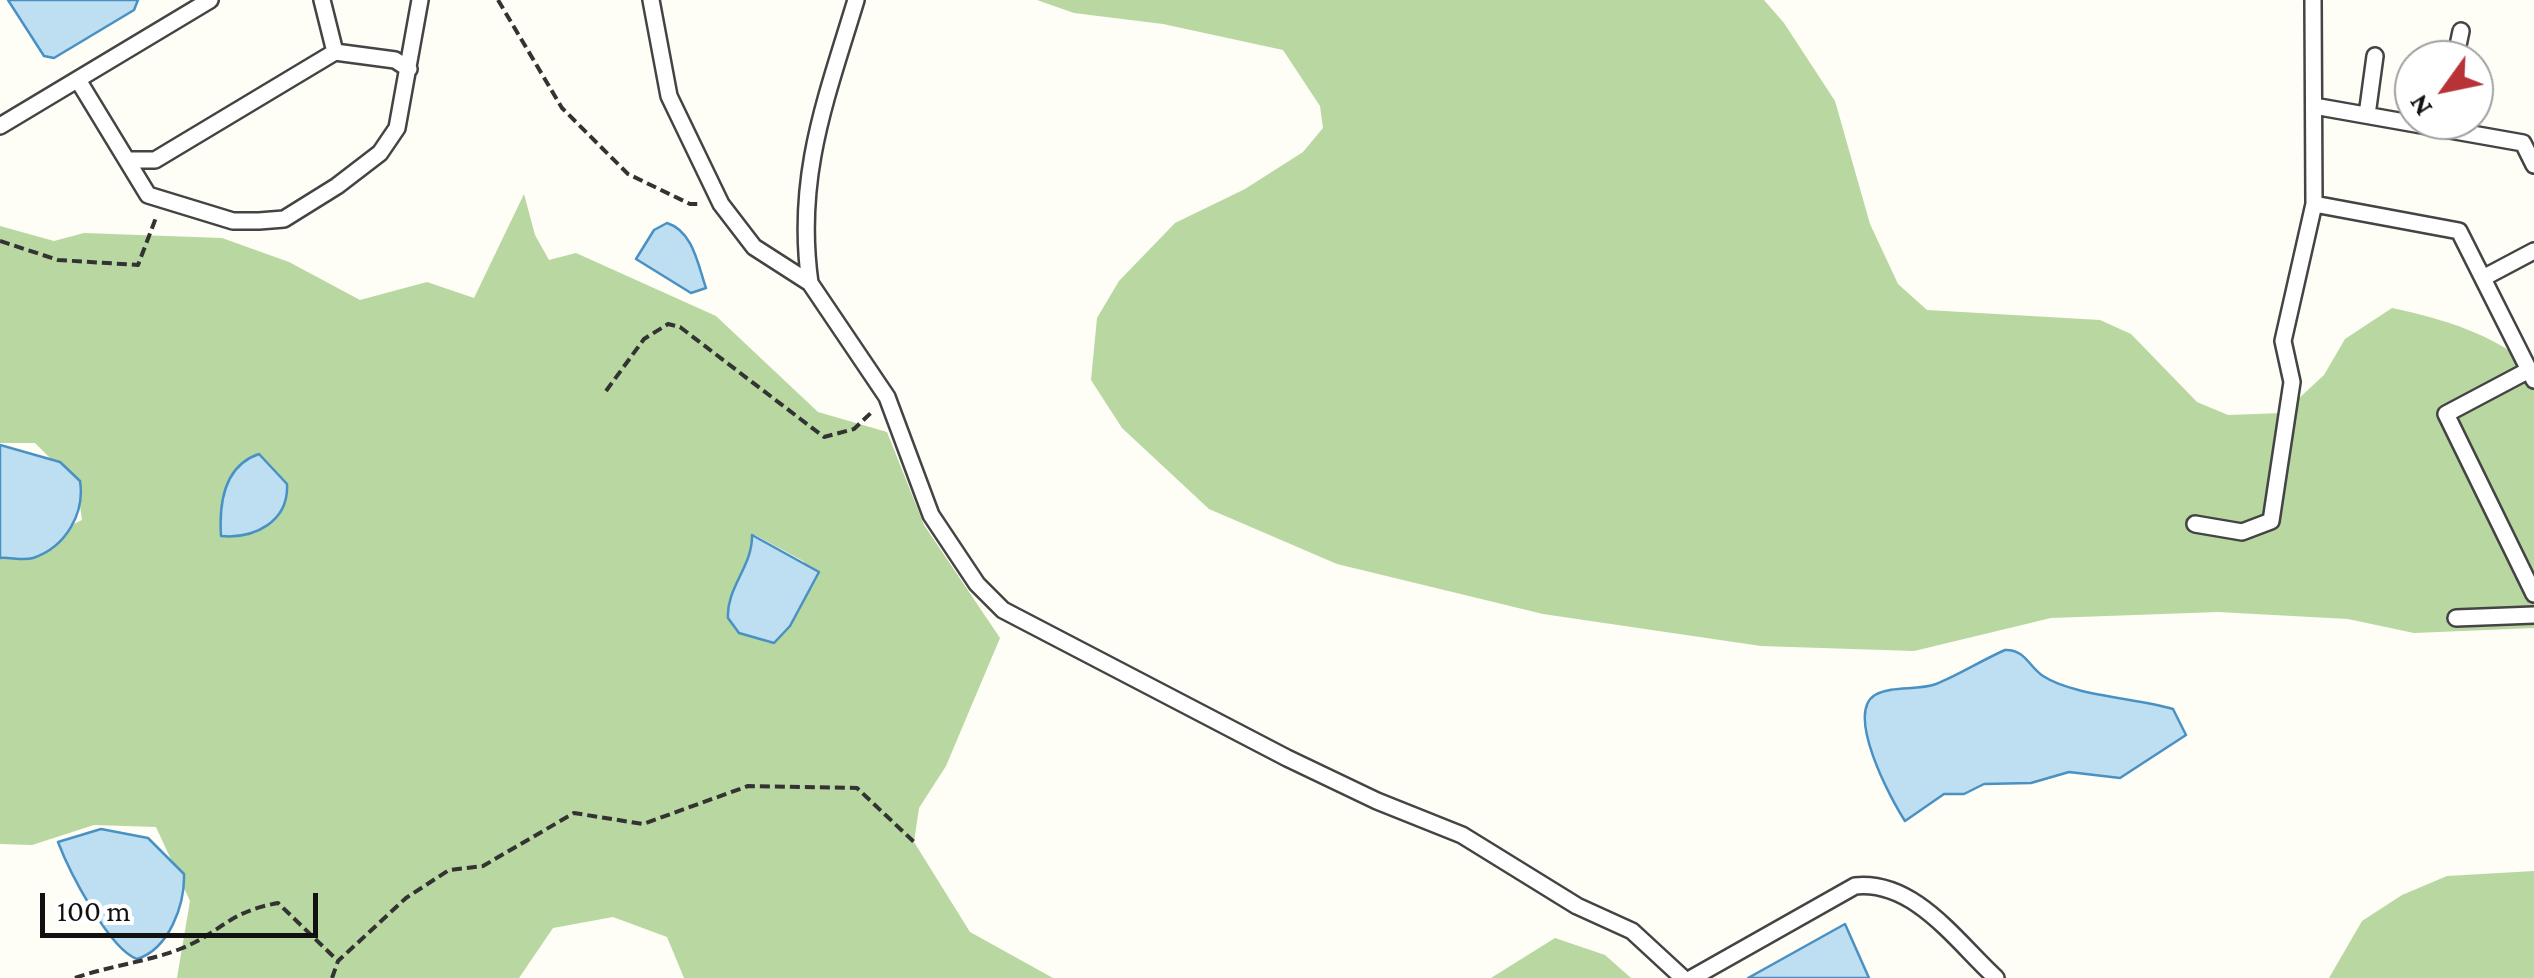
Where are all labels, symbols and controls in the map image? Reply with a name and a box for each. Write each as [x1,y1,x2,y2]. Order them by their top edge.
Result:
north arrow [2394,40,2494,140]
text: N [2402,89,2438,122]
scale bar [45,873,322,935]
text: 100 m [57,894,131,927]

